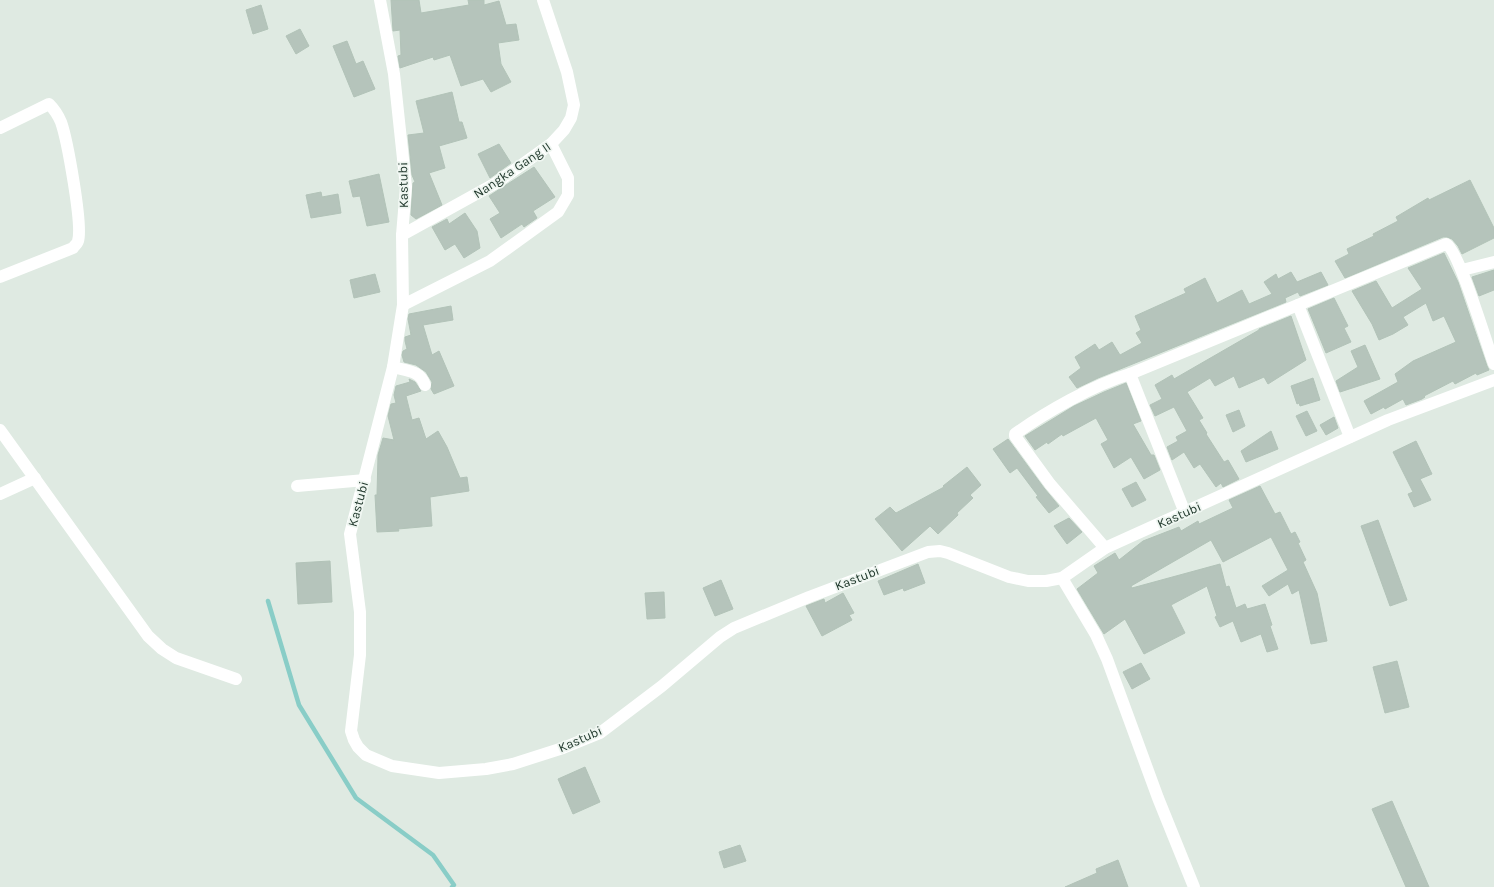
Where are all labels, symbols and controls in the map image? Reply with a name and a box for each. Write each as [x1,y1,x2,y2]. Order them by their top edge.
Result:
street label: Nangka Gang II [471,139,553,201]
street label: Kastubi [395,162,411,208]
street label: Kastubi [345,480,371,528]
street label: Kastubi [1155,499,1203,531]
street label: Kastubi [833,563,881,593]
street label: Kastubi [556,723,604,755]

